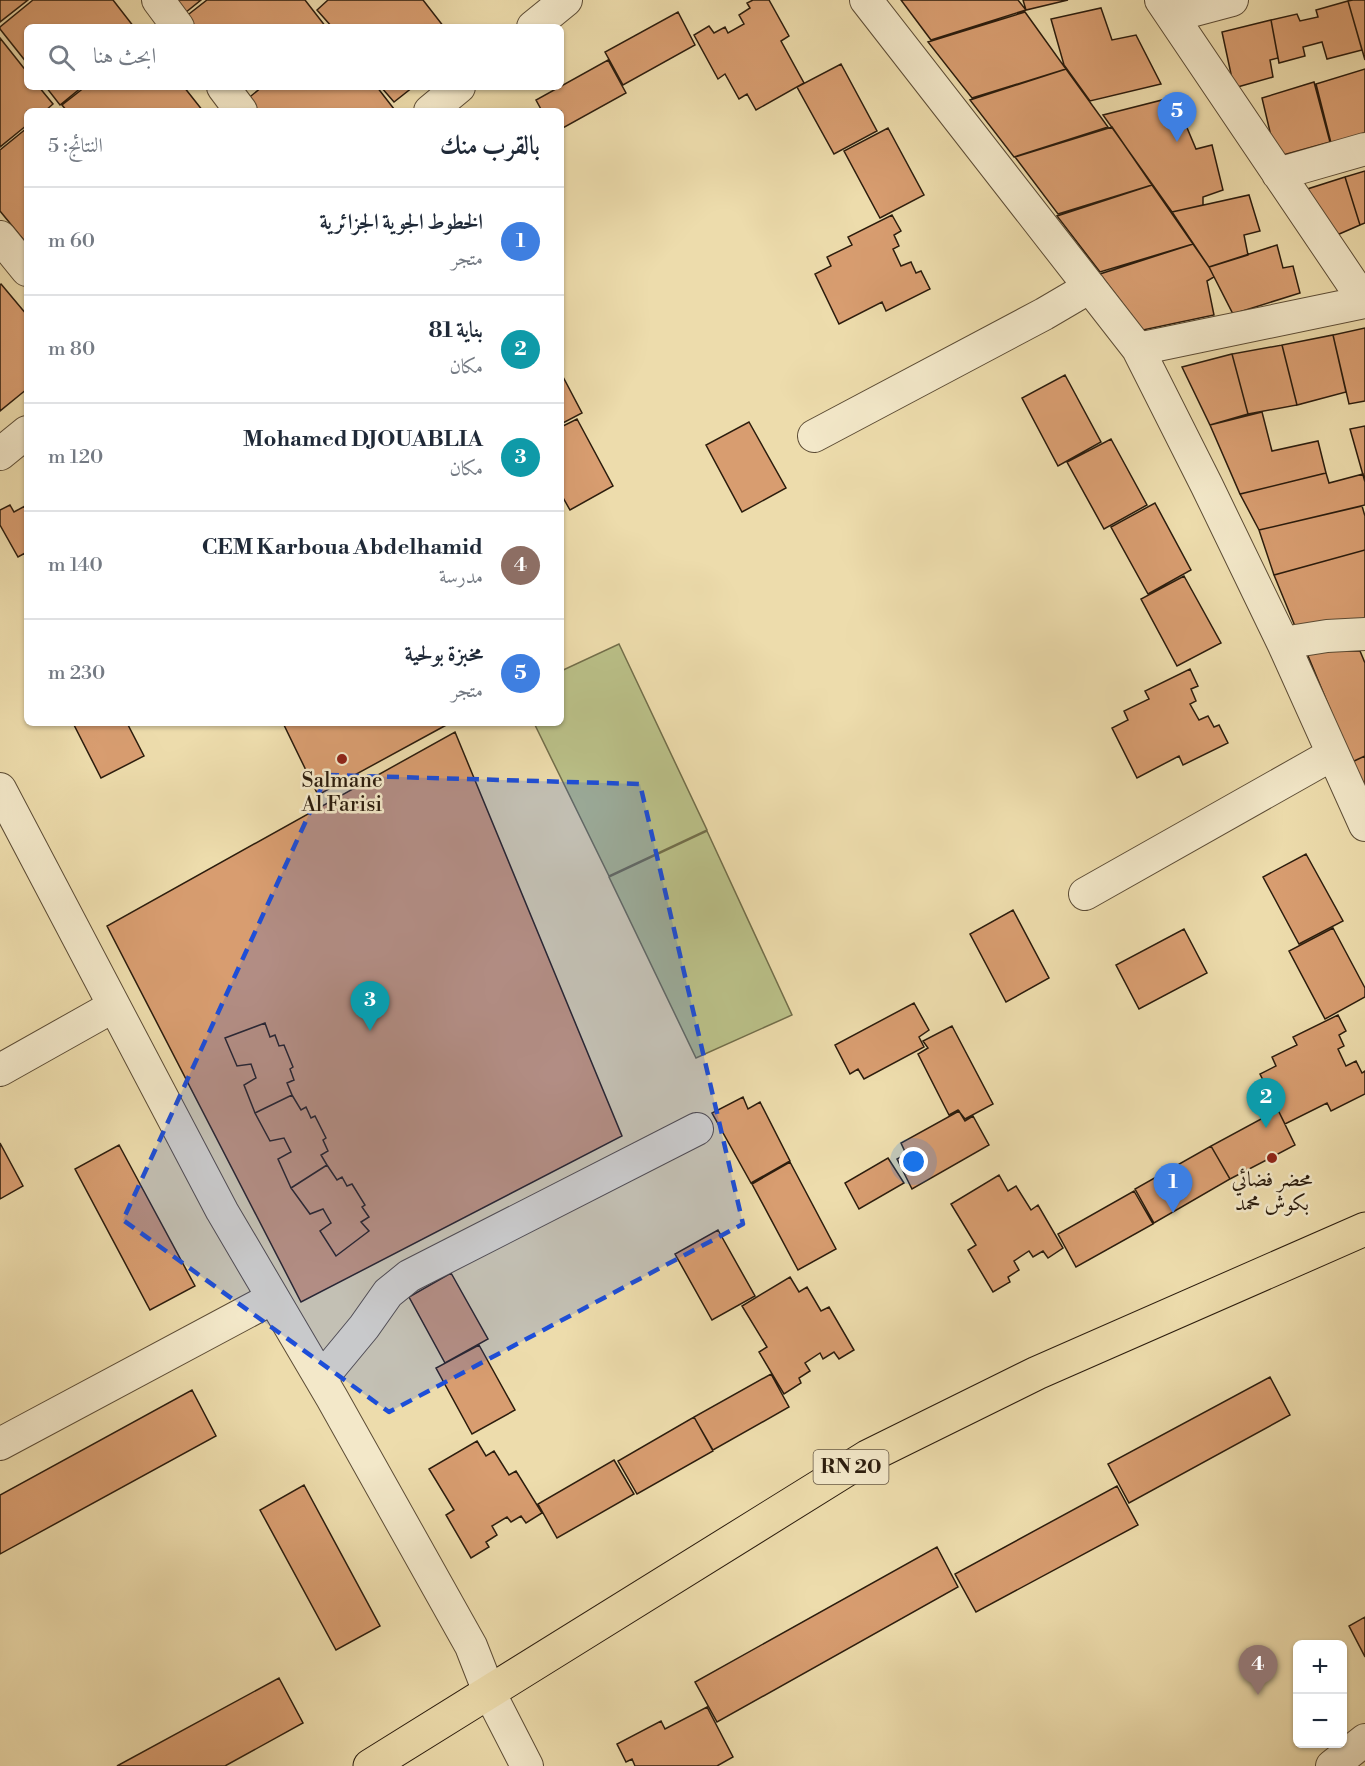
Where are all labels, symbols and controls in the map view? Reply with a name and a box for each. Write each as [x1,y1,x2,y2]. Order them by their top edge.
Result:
search box [24,24,564,90]
icon: search [45,41,78,74]
text: ابحث هنا [93,43,156,70]
pin: 5 [1158,92,1196,142]
text: بالقرب منك [440,130,540,162]
text: النتائج: 5 [48,134,103,159]
text: الخطوط الجوية الجزائرية [319,209,483,236]
text: 60 m [48,229,95,254]
text: 1 [516,229,525,254]
text: متجر [451,247,483,272]
text: بناية 81 [429,317,483,344]
text: 80 m [48,337,95,362]
text: 2 [514,337,527,362]
text: مكان [449,355,483,380]
text: Mohamed DJOUABLIA [243,426,483,453]
text: 120 m [48,445,103,470]
text: 3 [514,445,527,470]
text: مكان [449,457,483,482]
text: CEM Karboua Abdelhamid [202,534,483,561]
text: 140 m [48,553,103,578]
text: 4 [514,553,527,578]
text: مدرسة [439,565,483,590]
text: مخبزة بولحية [405,641,483,668]
text: 230 m [48,661,105,686]
text: 5 [514,661,527,686]
text: متجر [451,679,483,704]
marker: Salmane Al Farisi [335,752,349,766]
place label: Salmane Al Farisi [301,768,383,818]
pin: 3 [350,982,389,1031]
pin: 2 [1246,1078,1286,1128]
your location [899,1147,928,1176]
marker: محضر فضائي بكوش محمد [1265,1151,1279,1165]
pin: 1 [1154,1164,1192,1213]
place label: محضر فضائي بكوش محمد [1232,1167,1313,1217]
road number: RN 20 [814,1450,888,1484]
map controls [1293,1640,1347,1748]
button: + [1293,1640,1347,1694]
pin: 4 [1238,1646,1278,1695]
button: − [1293,1694,1347,1748]

